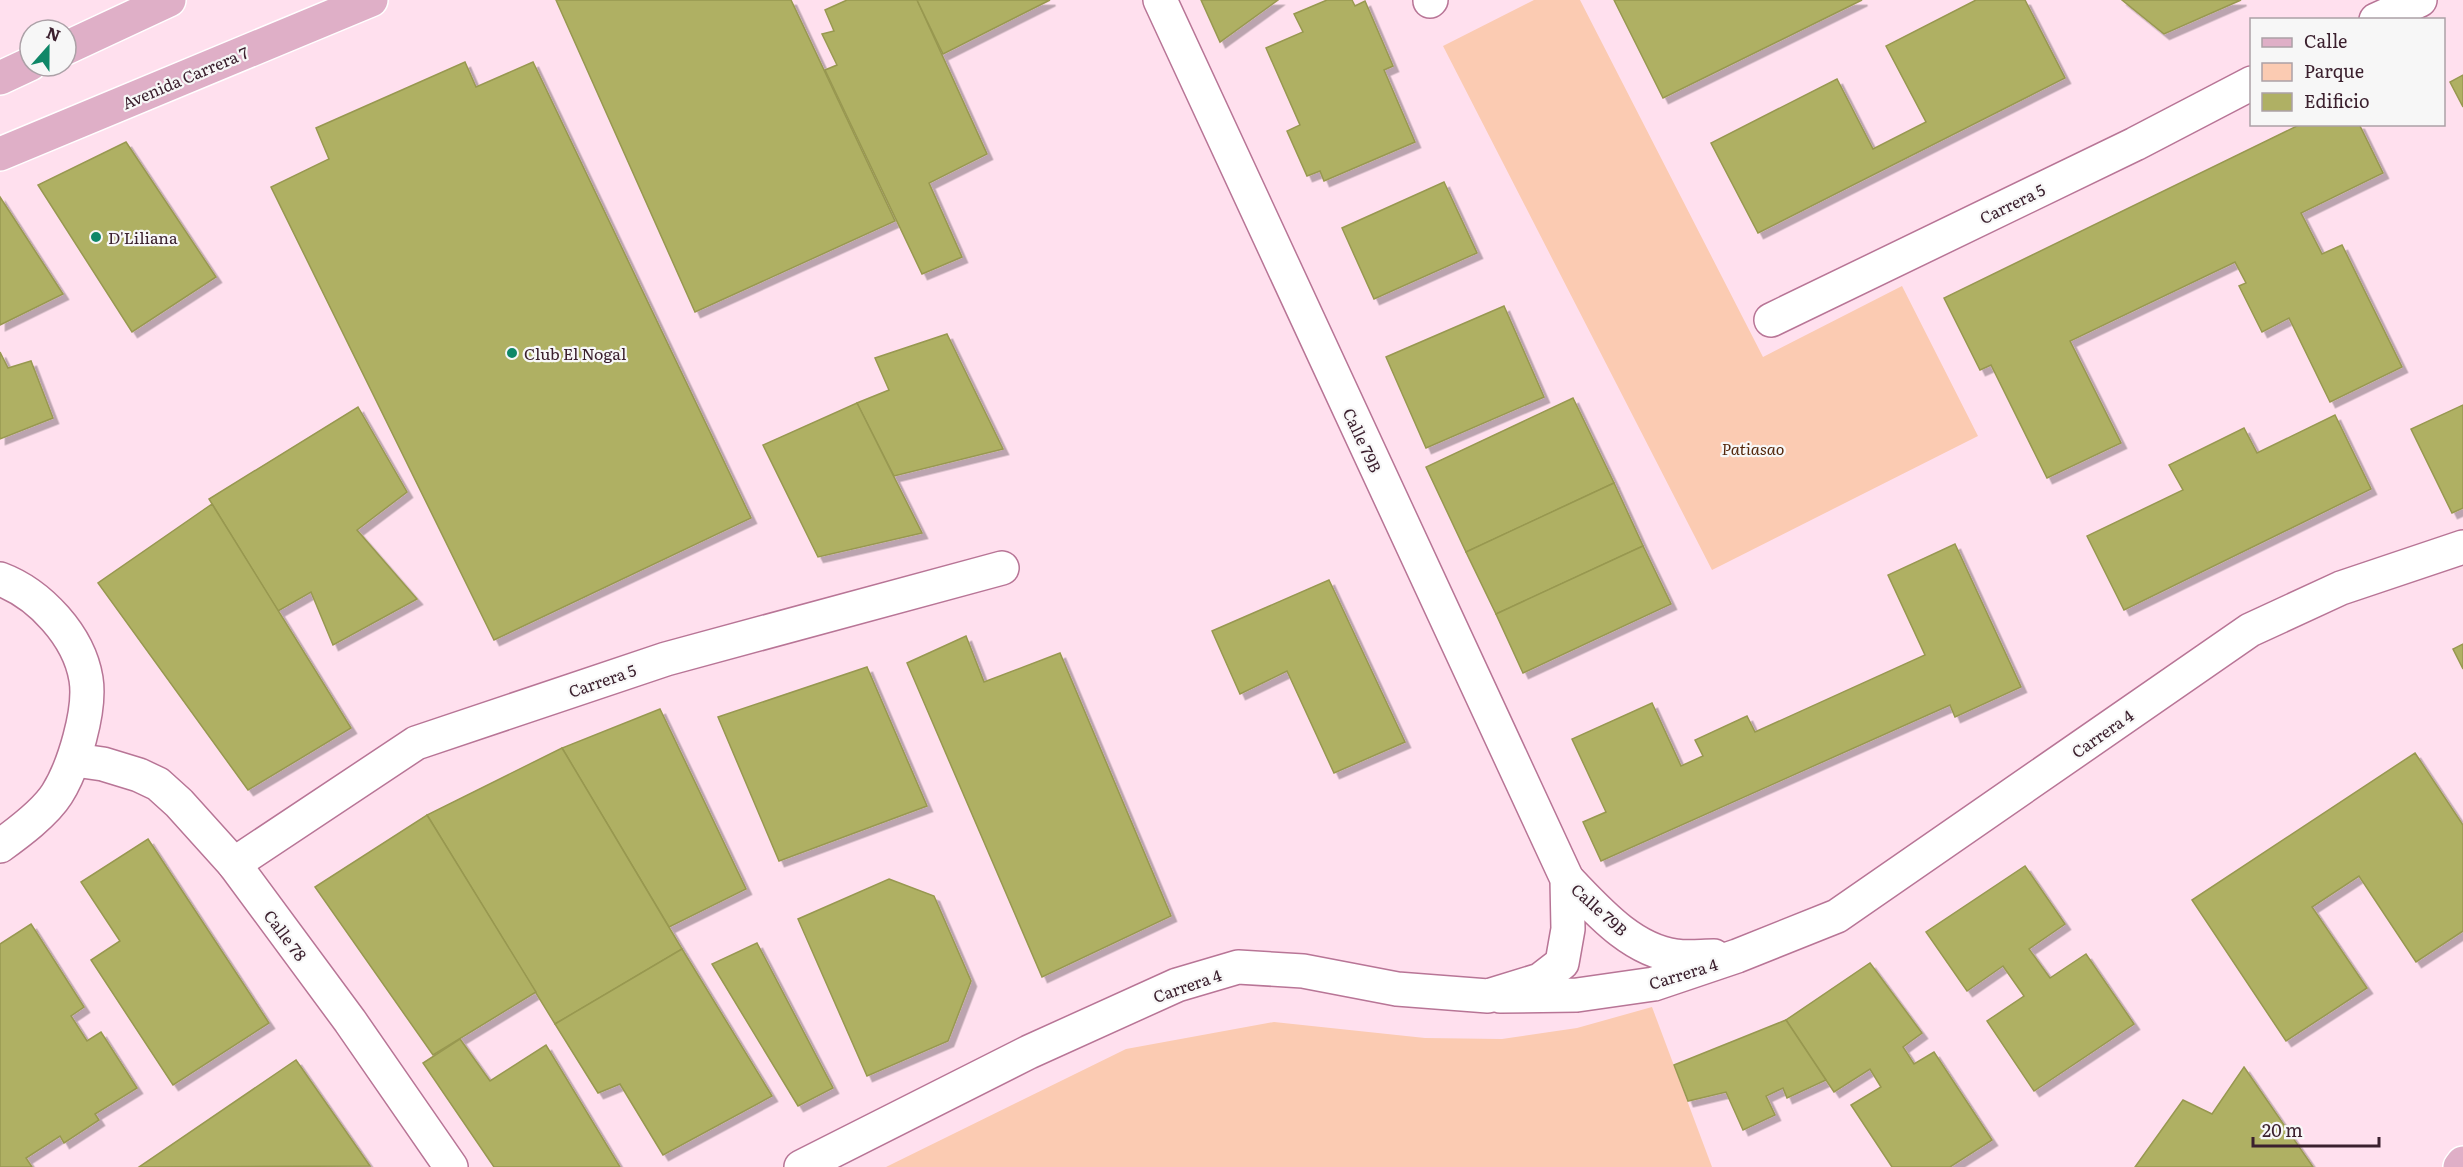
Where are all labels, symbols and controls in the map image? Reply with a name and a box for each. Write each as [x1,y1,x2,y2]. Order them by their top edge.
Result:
north arrow [18,18,78,78]
legend [2250,18,2445,126]
text: N [43,19,64,47]
text: Calle [2304,27,2347,54]
street label: Avenida Carrera 7 [118,40,252,114]
text: Parque [2304,57,2364,84]
text: Edificio [2304,87,2370,114]
street label: Carrera 5 [1975,177,2049,229]
place label: D'Liliana [108,225,178,249]
marker: D'Liliana [89,230,103,244]
place label: Club El Nogal [524,341,626,365]
marker: Club El Nogal [505,346,519,360]
street label: Calle 79B [1338,404,1388,476]
park label: Patiasao [1721,436,1785,460]
street label: Carrera 5 [565,657,639,703]
street label: Carrera 4 [2066,703,2138,763]
street label: Calle 79B [1566,877,1634,941]
street label: Calle 78 [259,904,313,966]
street label: Carrera 4 [1646,951,1721,995]
street label: Carrera 4 [1150,962,1225,1008]
scale bar [2253,1110,2379,1148]
text: 20 m [2262,1116,2303,1143]

